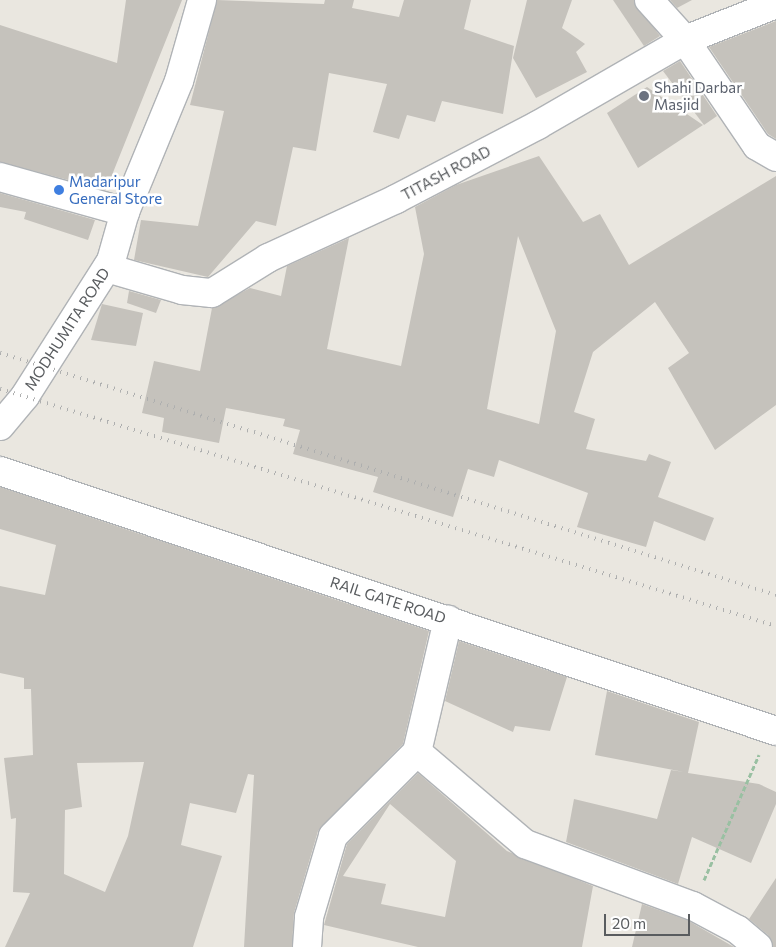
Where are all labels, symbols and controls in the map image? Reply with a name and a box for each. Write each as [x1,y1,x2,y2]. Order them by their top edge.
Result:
place label: Shahi Darbar Masjid [654,78,742,113]
marker: Shahi Darbar Masjid [638,90,650,102]
street label: TITASH ROAD [398,142,494,204]
place label: Madaripur General Store [69,172,162,207]
marker: Madaripur General Store [53,184,65,196]
street label: MODHUMITA ROAD [21,264,113,394]
street label: RAIL GATE ROAD [328,573,448,627]
scale bar [606,904,692,936]
text: 20 m [612,914,646,932]

